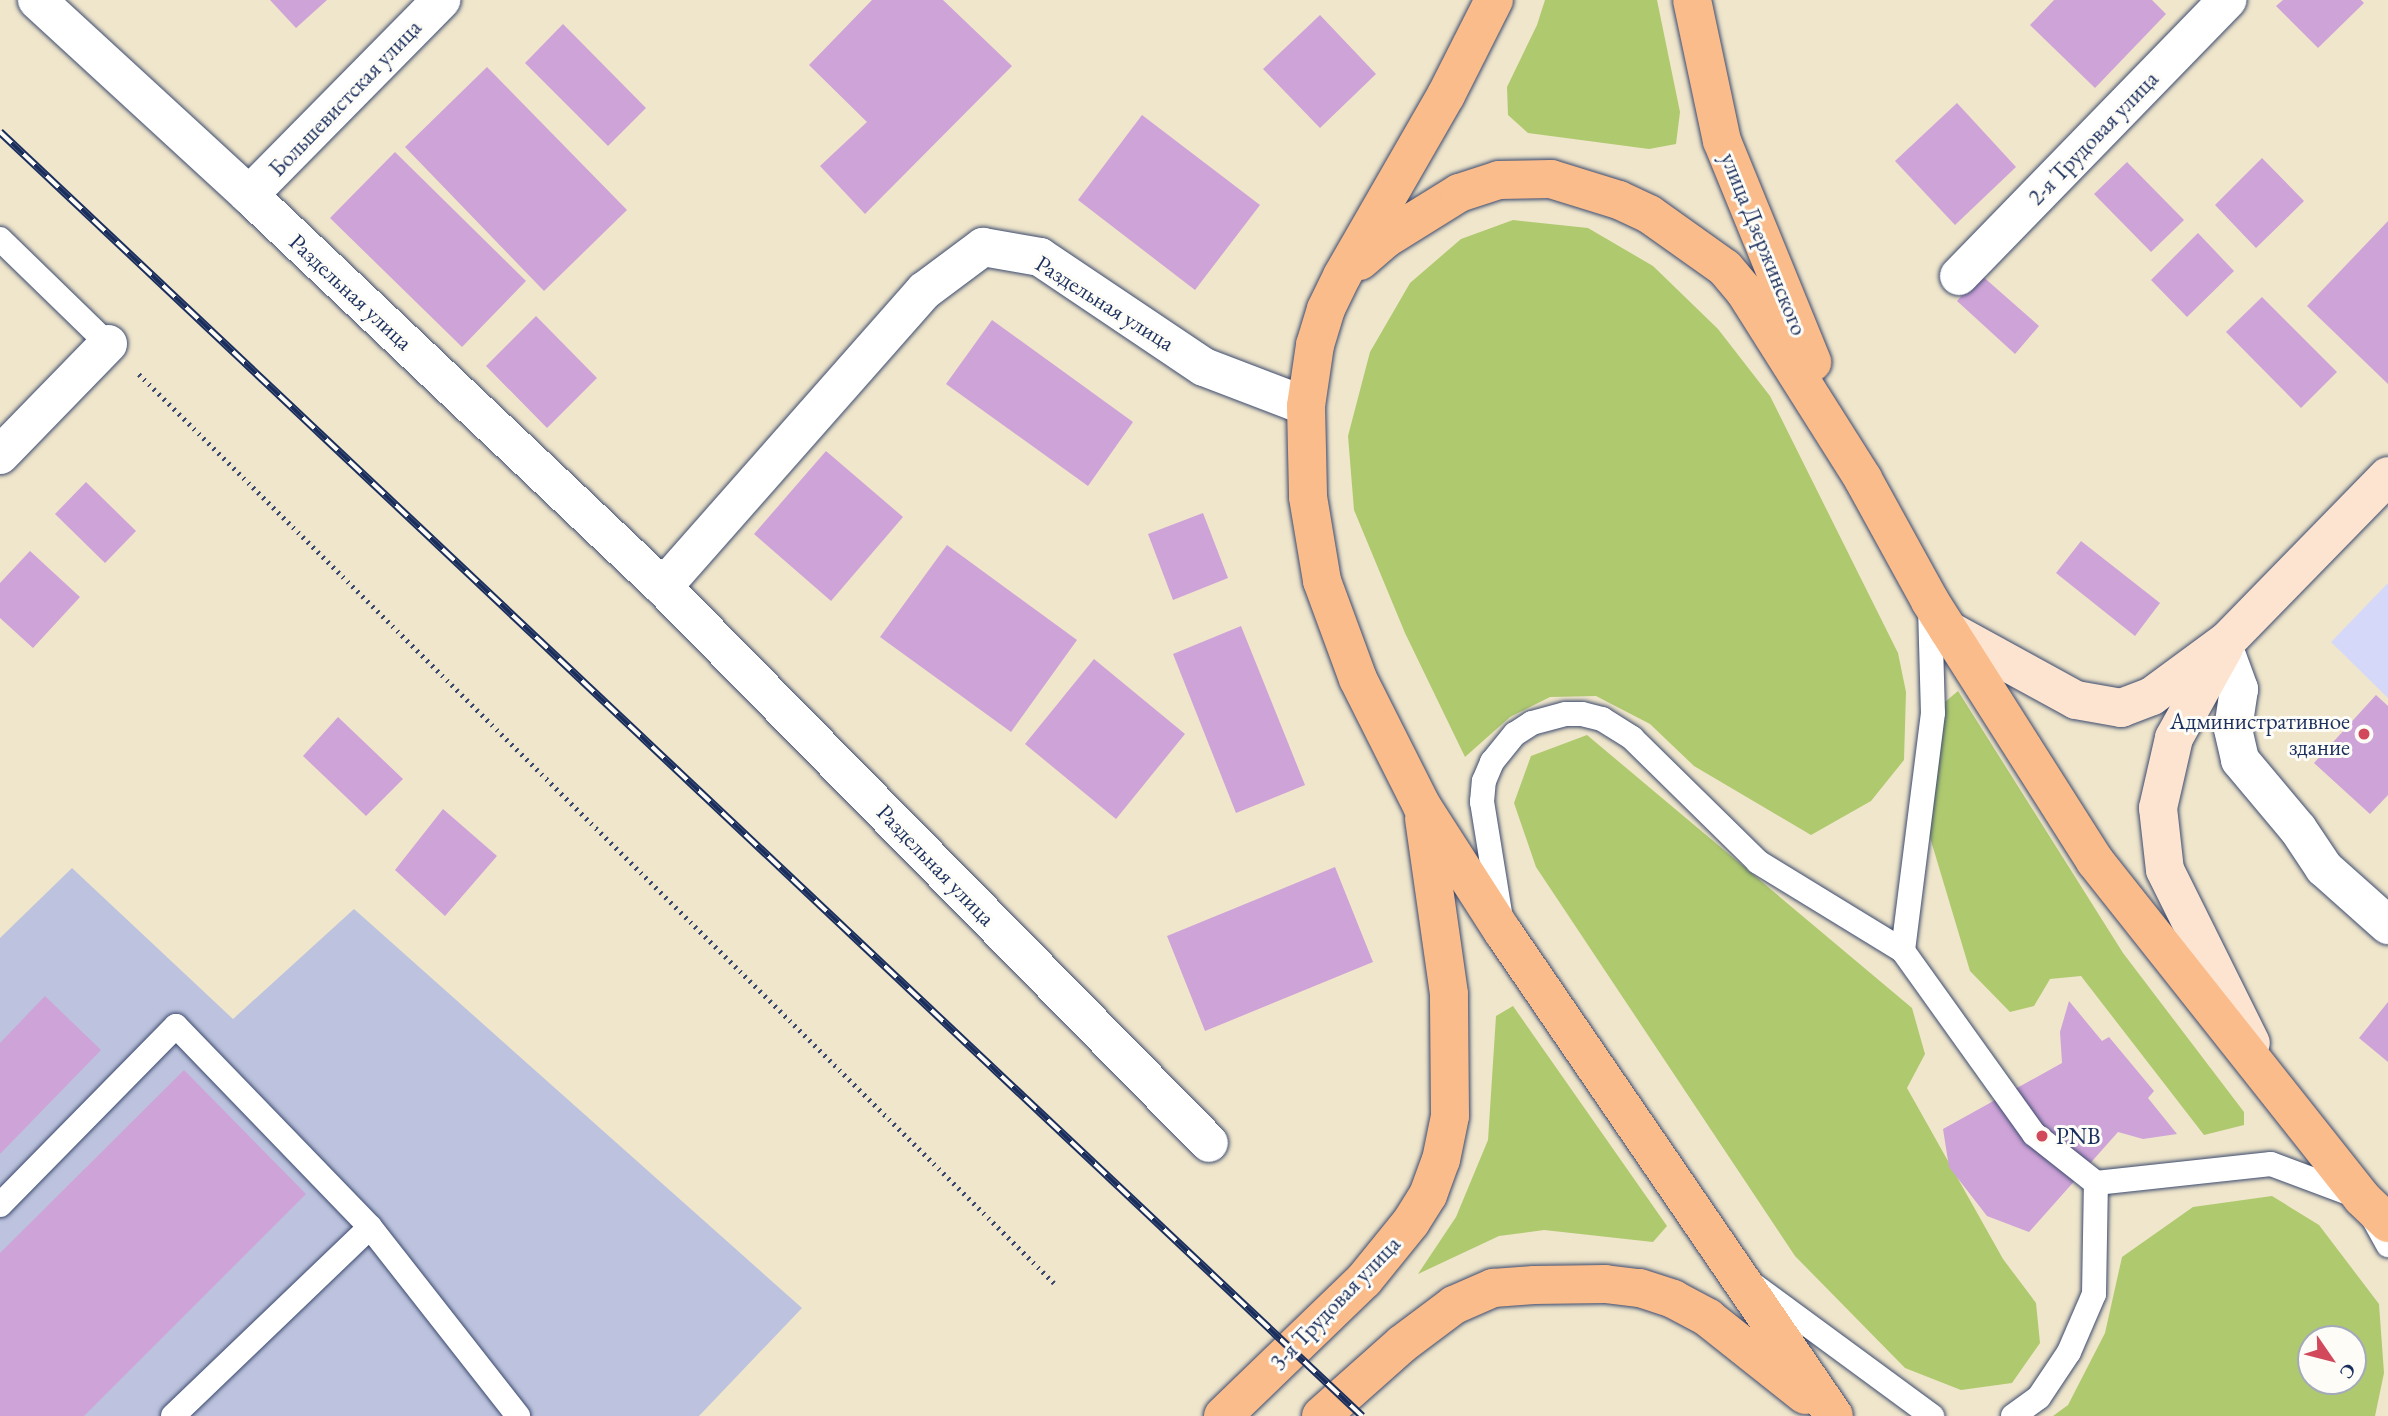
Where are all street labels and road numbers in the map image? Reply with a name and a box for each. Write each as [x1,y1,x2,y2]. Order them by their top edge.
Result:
street label: Большевистская улица [263,14,427,182]
street label: 2-я Трудовая улица [2022,65,2164,211]
street label: улица Дзержинского [1715,149,1813,339]
street label: Раздельная улица [284,228,418,356]
street label: Раздельная улица [1031,249,1179,357]
street label: Раздельная улица [871,799,1001,931]
street label: 3-я Трудовая улица [1264,1230,1406,1376]

